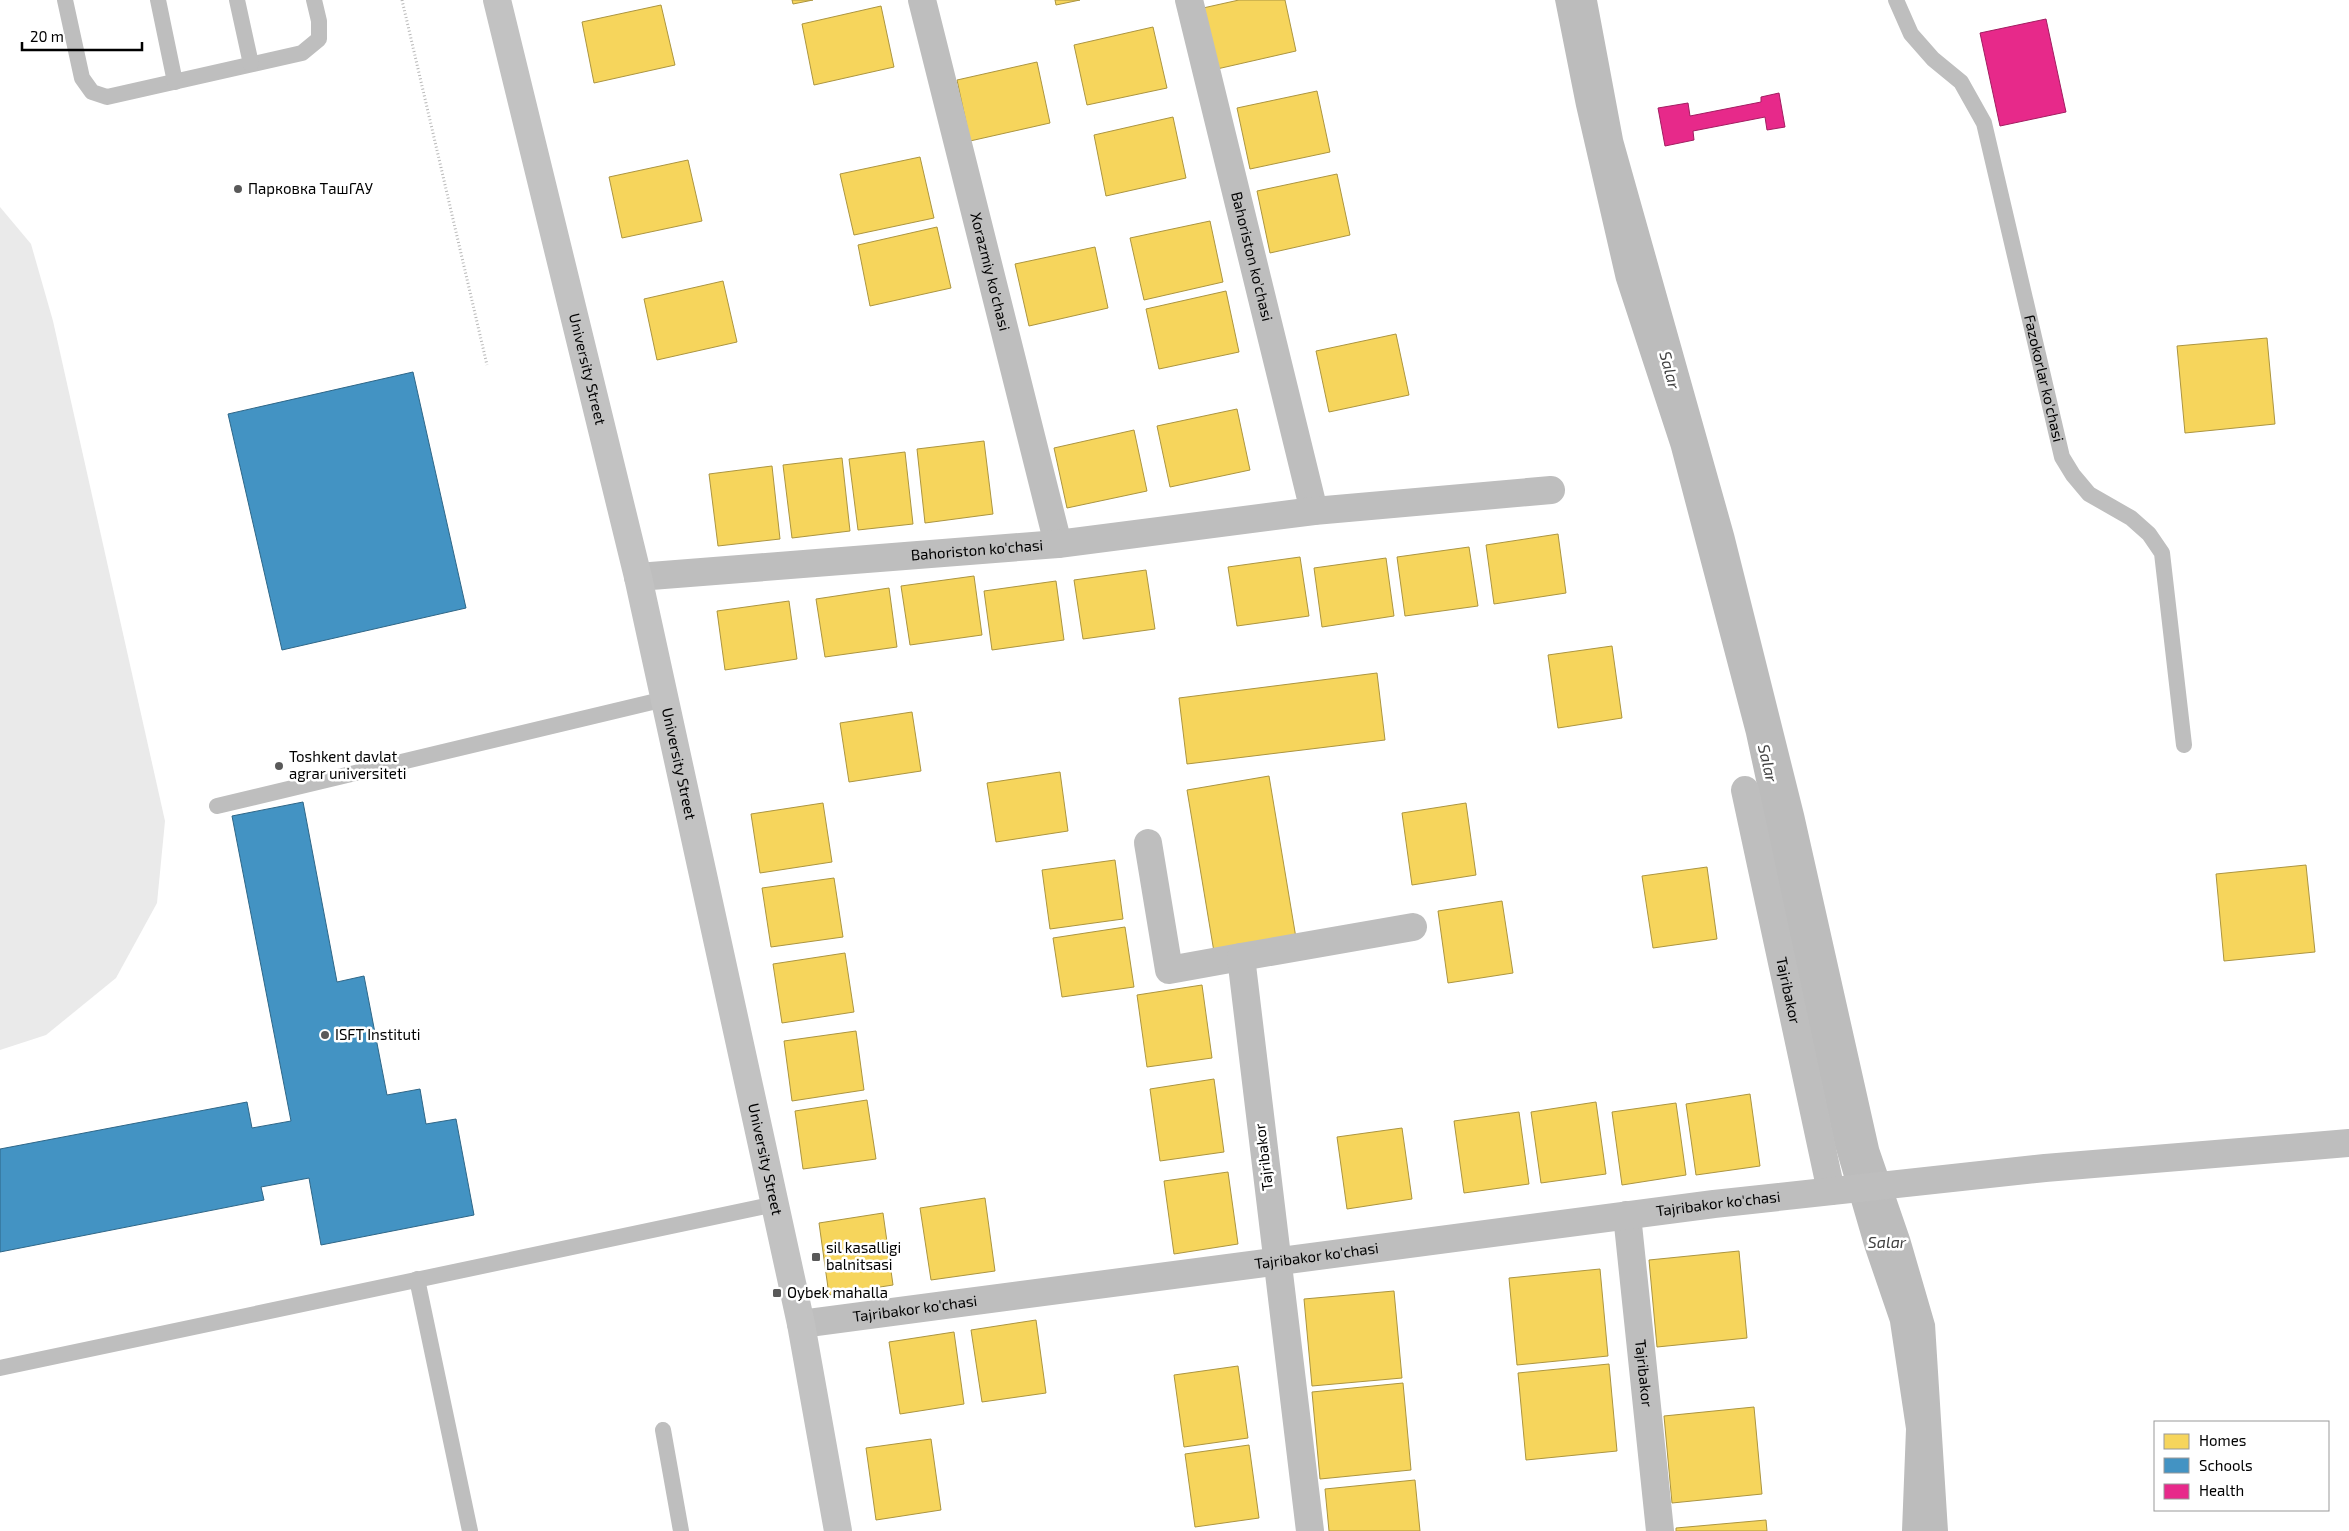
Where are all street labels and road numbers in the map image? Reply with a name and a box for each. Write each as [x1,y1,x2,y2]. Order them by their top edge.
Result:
street label: Bahoriston ko'chasi [1228,190,1277,323]
street label: Xorazmiy ko'chasi [967,210,1014,333]
street label: University Street [566,311,611,427]
street label: Fazokorlar ko'chasi [2021,313,2068,444]
street label: Bahoriston ko'chasi [910,535,1044,564]
street label: University Street [659,706,701,821]
street label: Tajribakor [1773,955,1805,1025]
street label: University Street [745,1101,787,1217]
street label: Tajribakor [1250,1122,1277,1192]
street label: Tajribakor ko'chasi [1655,1187,1781,1220]
street label: Tajribakor ko'chasi [1253,1238,1380,1272]
street label: Tajribakor ko'chasi [852,1291,978,1325]
street label: Tajribakor [1632,1338,1657,1408]

